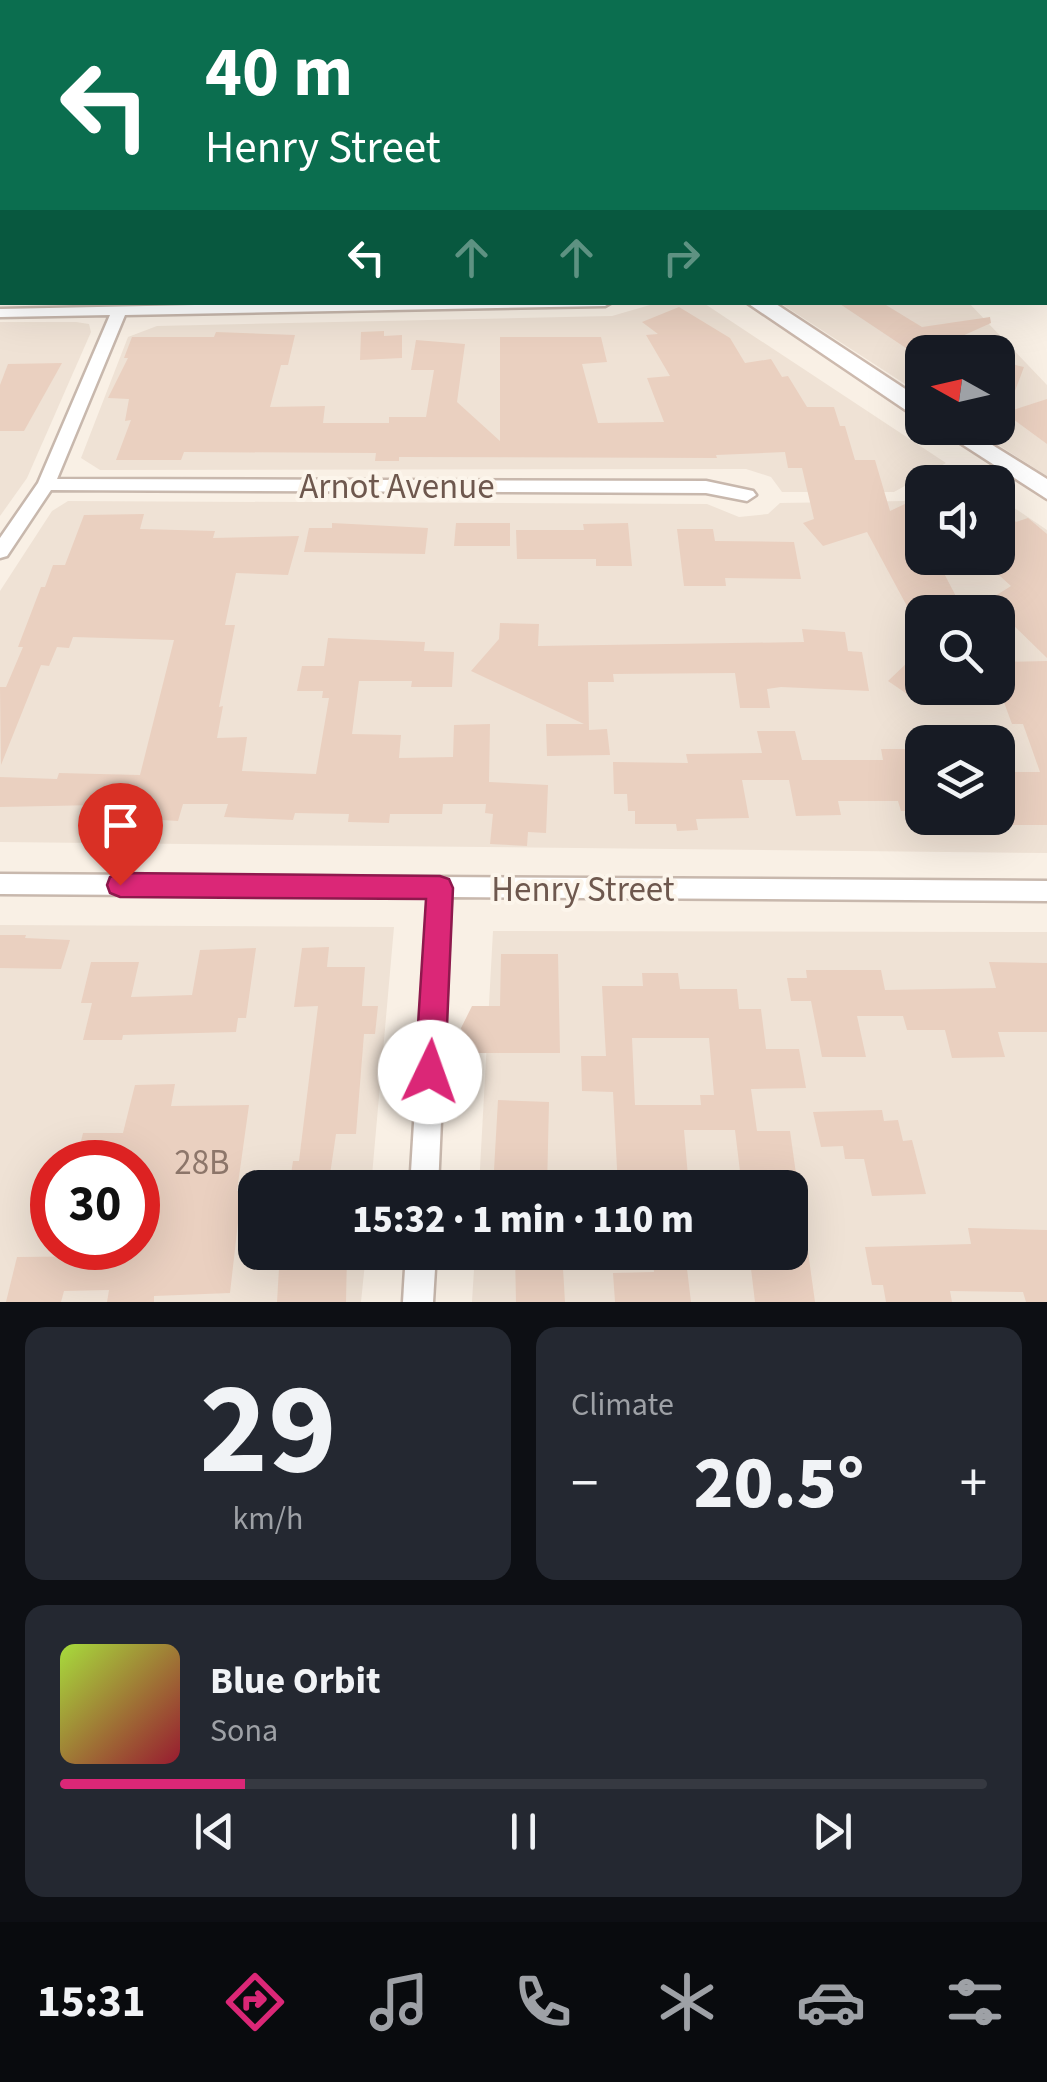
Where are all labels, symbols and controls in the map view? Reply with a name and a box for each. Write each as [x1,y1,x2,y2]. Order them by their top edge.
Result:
text: 40 m [205,23,353,123]
icon: left [40,40,170,170]
text: Henry Street [205,116,441,180]
icon: left [339,230,394,285]
icon: ahead [444,230,499,285]
icon: ahead [549,230,604,285]
icon: right [654,230,709,285]
north arrow [905,335,1015,445]
map controls [905,335,1015,835]
street label: Arnot Avenue [299,462,495,512]
button: sound [905,465,1015,575]
button: search [905,595,1015,705]
button: layers [905,725,1015,835]
pin [78,783,163,886]
icon: arrive [93,798,148,853]
street label: Henry Street [491,865,675,915]
position arrow [378,1020,482,1124]
house number: 28B [174,1138,230,1188]
speed limit sign: 30 [30,1140,160,1270]
text: 15:32 · 1 min · 110 m [352,1193,694,1247]
text: 29 [199,1338,337,1523]
text: Climate [571,1382,674,1428]
text: 20.5° [693,1430,865,1537]
text: − [571,1445,598,1523]
text: + [960,1445,987,1523]
text: km/h [233,1496,303,1542]
text: Blue Orbit [210,1654,381,1708]
text: Sona [210,1708,278,1754]
icon: previous [187,1804,242,1859]
icon: pause [496,1804,551,1859]
icon: next [805,1804,860,1859]
icon: directions [220,1967,290,2037]
icon: music [364,1967,434,2037]
icon: phone [508,1967,578,2037]
icon: climate [652,1967,722,2037]
icon: car [796,1967,866,2037]
icon: filters [940,1967,1010,2037]
text: 15:31 [37,1970,146,2034]

